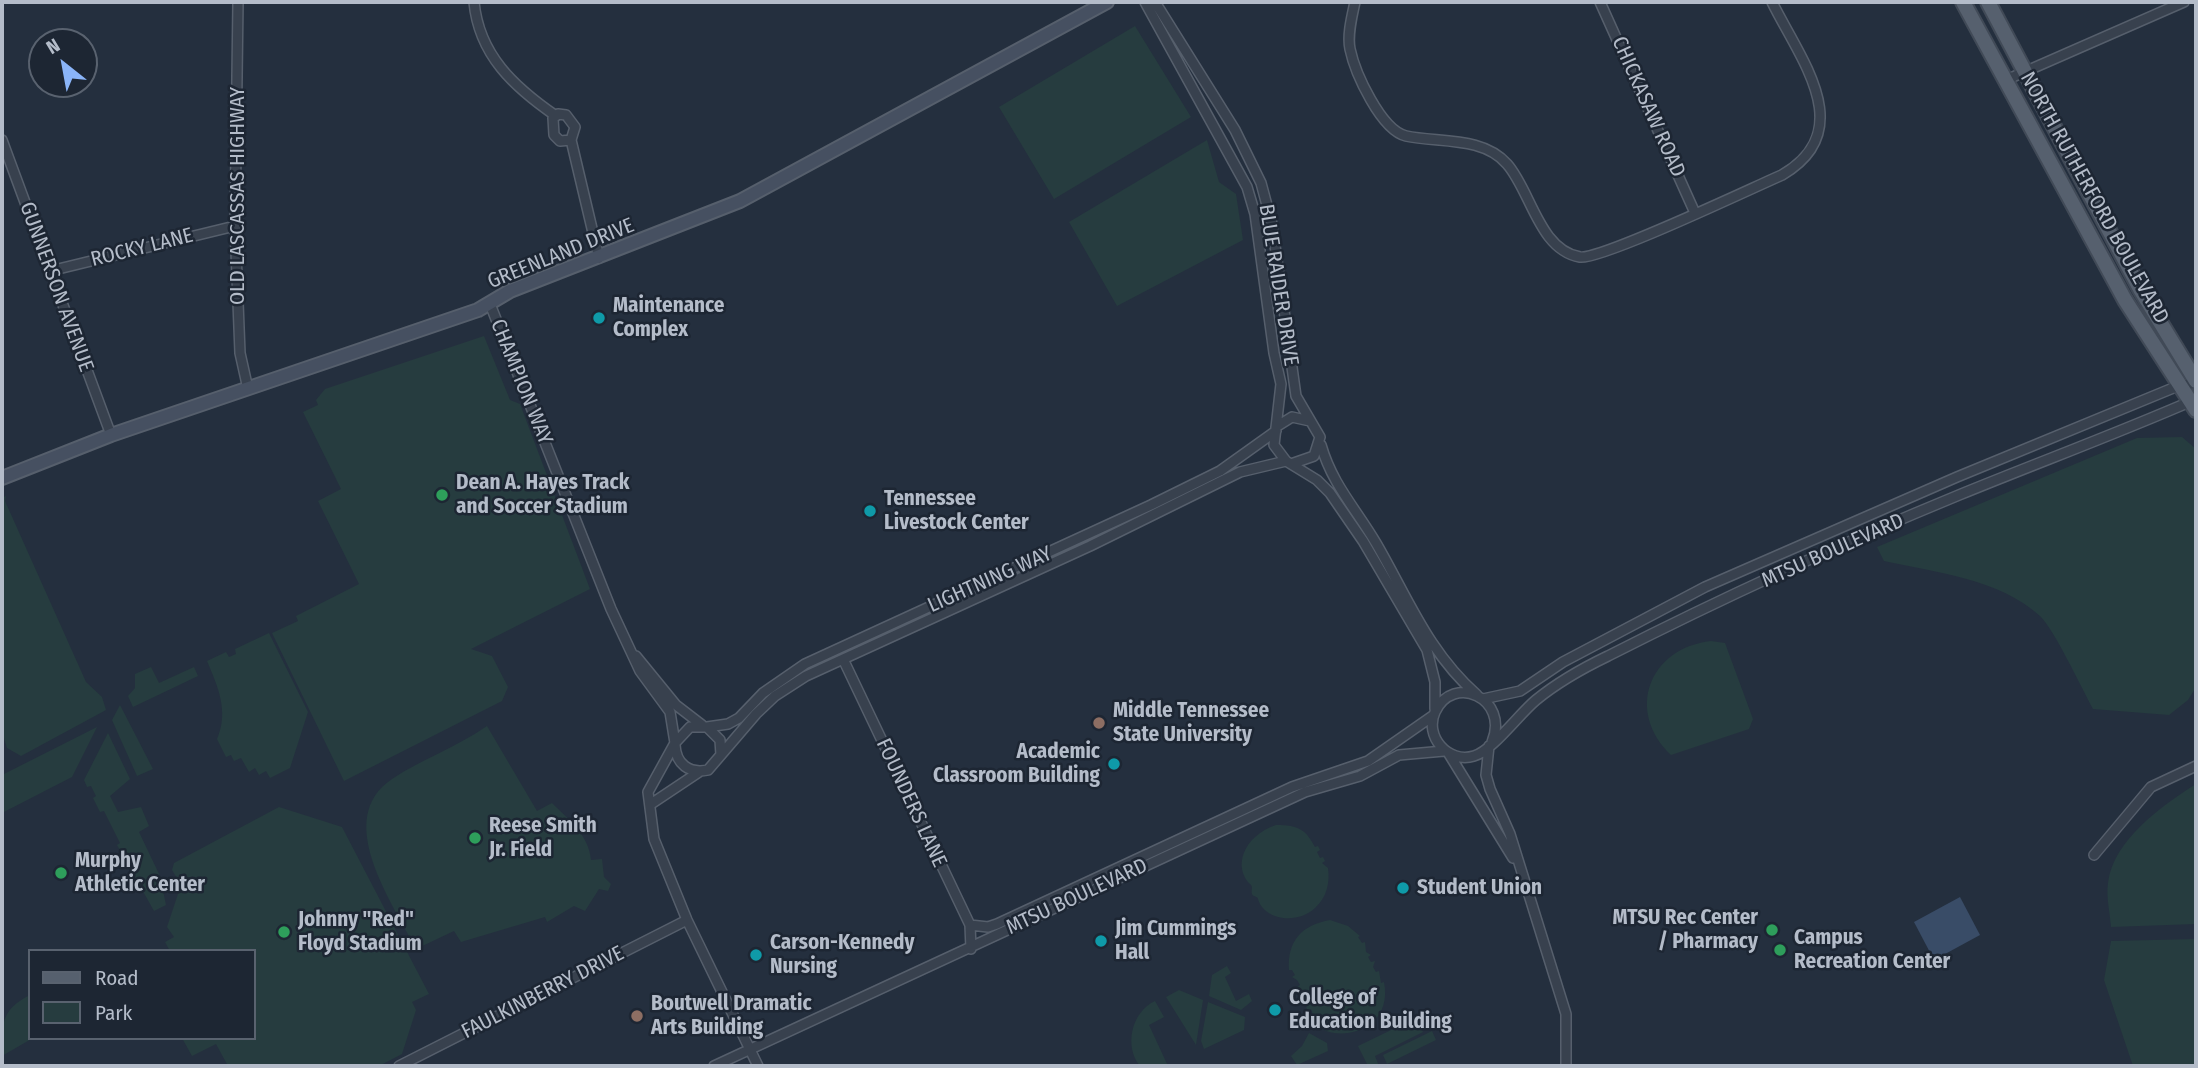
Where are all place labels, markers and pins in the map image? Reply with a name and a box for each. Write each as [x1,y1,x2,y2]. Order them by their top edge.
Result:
place label: Maintenance Complex [613,293,724,343]
marker: Maintenance Complex [591,310,607,326]
place label: Dean A. Hayes Track and Soccer Stadium [456,470,629,520]
place label: Tennessee Livestock Center [884,486,1029,536]
marker: Dean A. Hayes Track and Soccer Stadium [434,487,450,503]
marker: Tennessee Livestock Center [862,503,878,519]
place label: Middle Tennessee State University [1113,698,1269,748]
marker: Middle Tennessee State University [1091,715,1107,731]
place label: Academic Classroom Building [933,739,1100,789]
marker: Academic Classroom Building [1106,756,1122,772]
place label: Reese Smith Jr. Field [489,813,597,863]
marker: Reese Smith Jr. Field [467,830,483,846]
place label: Murphy Athletic Center [75,848,205,898]
marker: Murphy Athletic Center [53,865,69,881]
place label: Student Union [1417,875,1542,901]
marker: Student Union [1395,880,1411,896]
place label: MTSU Rec Center / Pharmacy [1613,905,1758,955]
place label: Johnny "Red" Floyd Stadium [298,907,422,957]
place label: Jim Cummings Hall [1115,916,1236,966]
marker: MTSU Rec Center / Pharmacy [1764,922,1780,938]
marker: Johnny "Red" Floyd Stadium [276,924,292,940]
place label: Campus Recreation Center [1794,925,1950,975]
place label: Carson-Kennedy Nursing [770,930,915,980]
marker: Jim Cummings Hall [1093,933,1109,949]
marker: Campus Recreation Center [1772,942,1788,958]
marker: Carson-Kennedy Nursing [748,947,764,963]
place label: College of Education Building [1289,985,1452,1035]
place label: Boutwell Dramatic Arts Building [651,991,812,1041]
marker: College of Education Building [1267,1002,1283,1018]
marker: Boutwell Dramatic Arts Building [629,1008,645,1024]

